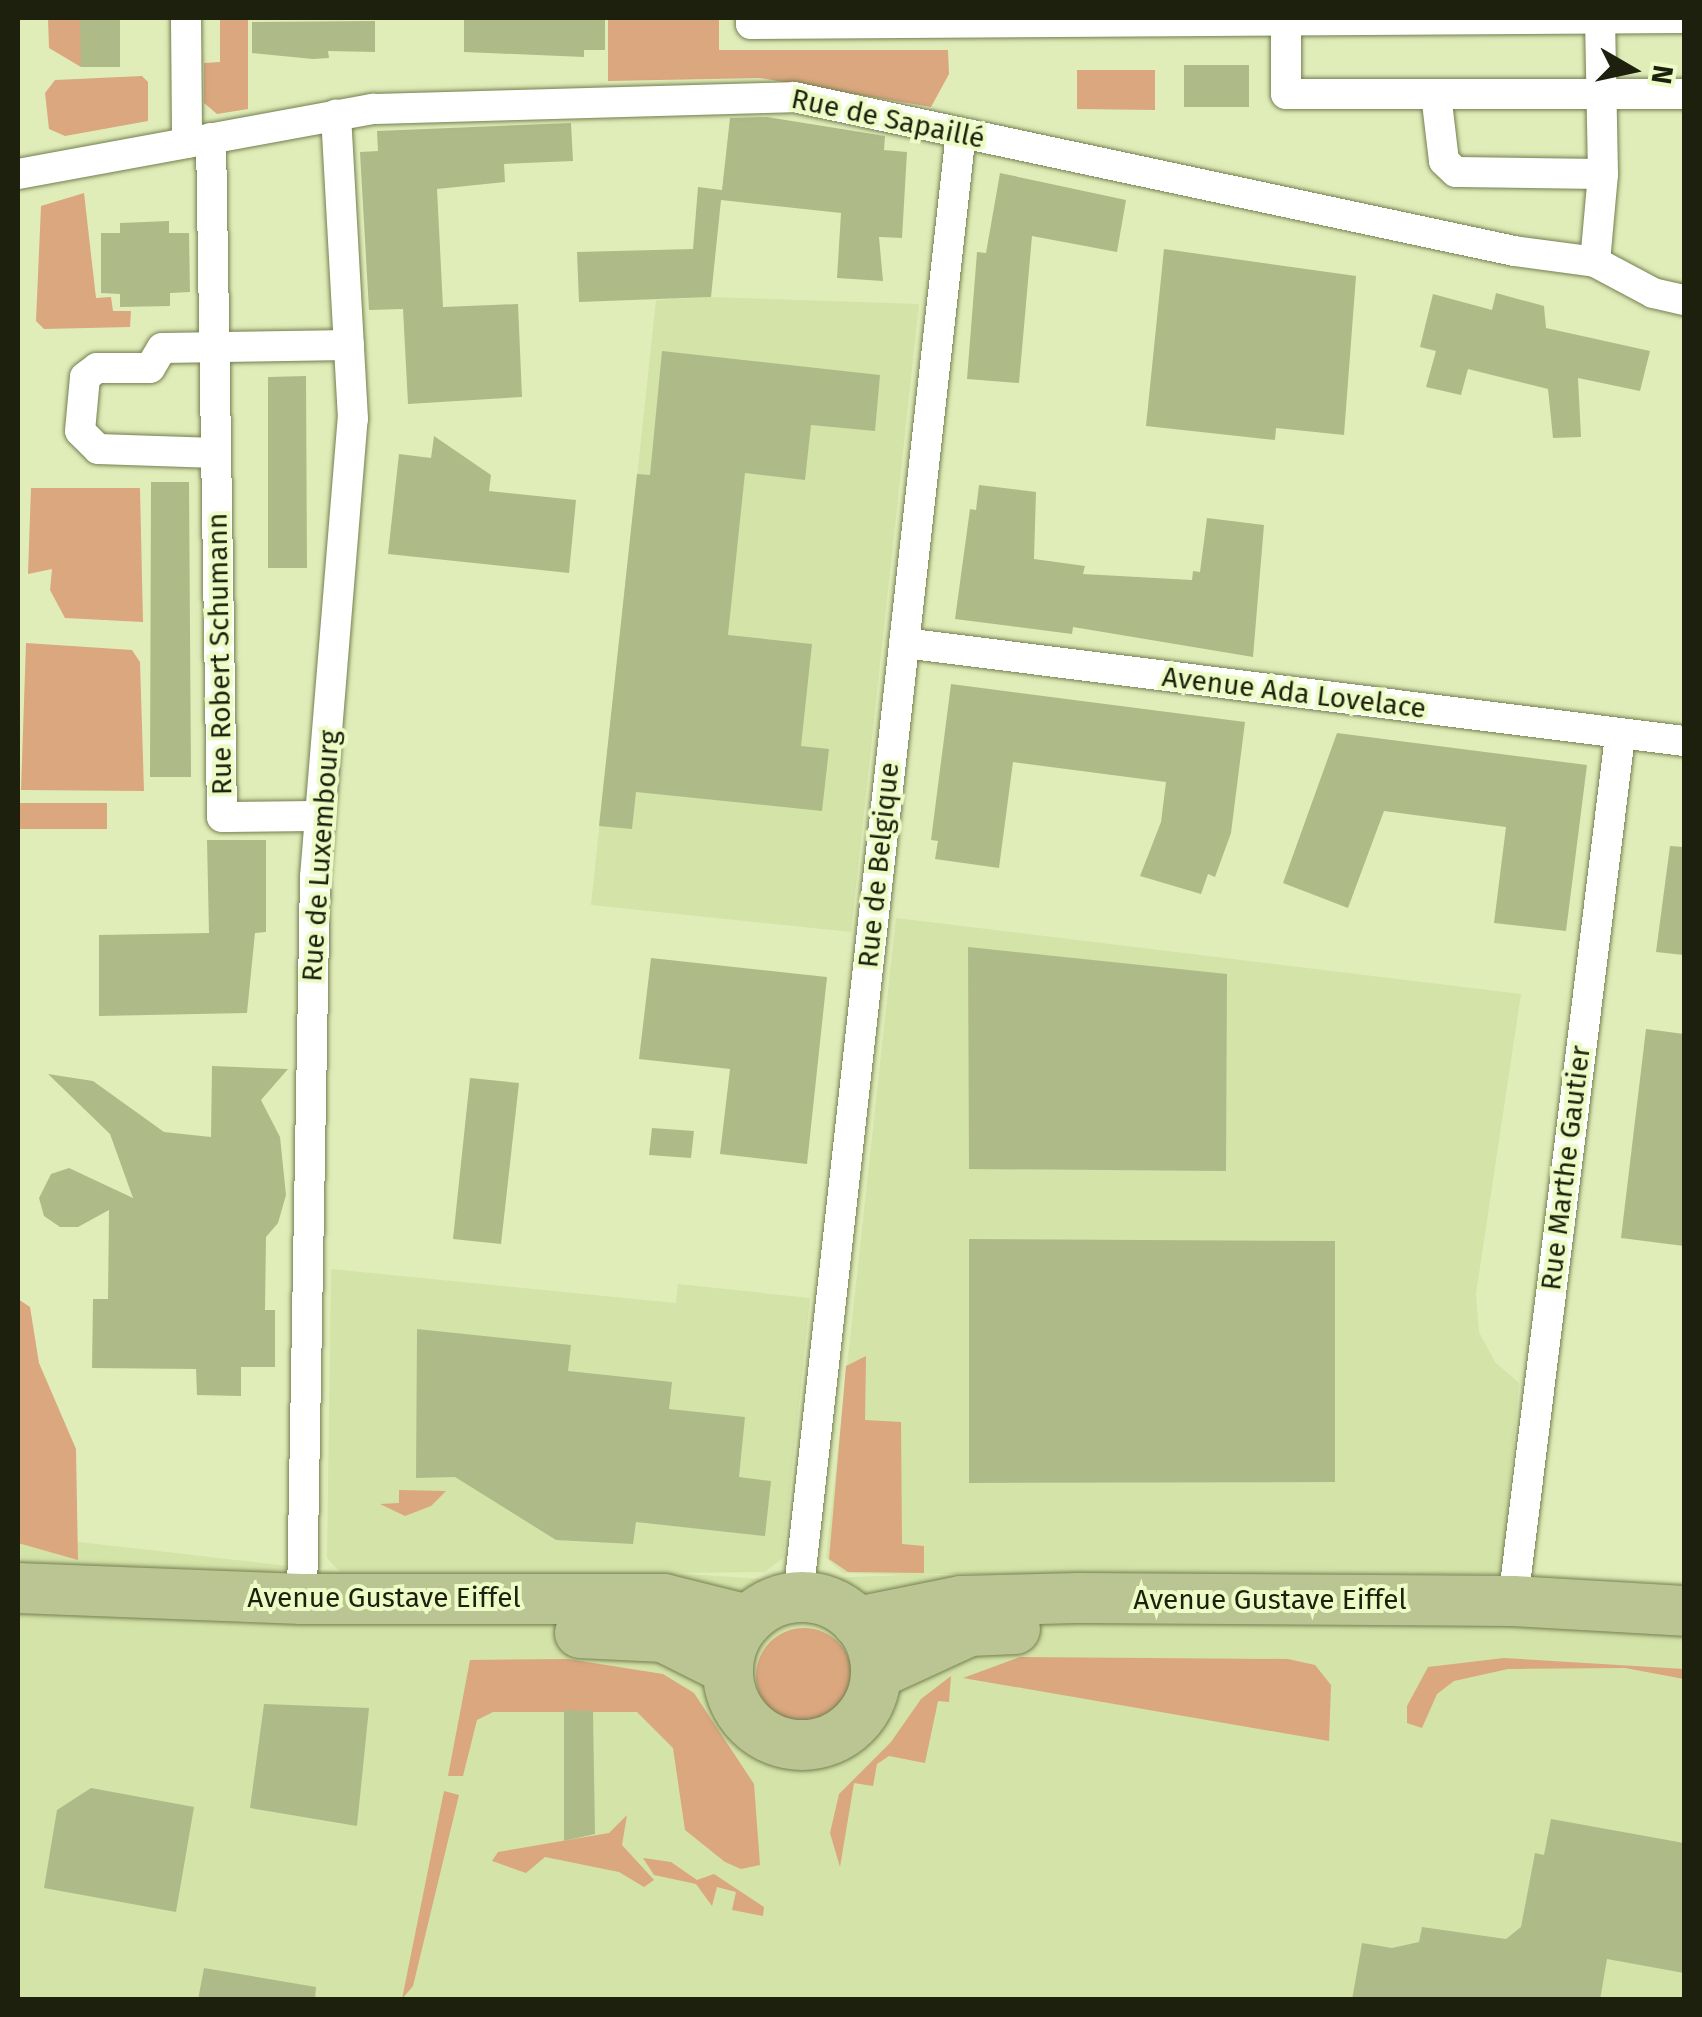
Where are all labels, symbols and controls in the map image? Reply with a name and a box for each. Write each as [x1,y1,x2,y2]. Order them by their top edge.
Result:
north arrow [1582,20,1682,120]
text: N [1644,63,1680,87]
street label: Rue de Sapaillé [788,82,988,156]
street label: Rue Robert Schumann [201,513,239,795]
street label: Avenue Ada Lovelace [1160,660,1428,726]
street label: Rue de Luxembourg [295,729,347,983]
street label: Rue de Belgique [851,761,907,969]
street label: Rue Marthe Gautier [1534,1044,1598,1292]
street label: Avenue Gustave Eiffel [247,1581,521,1615]
street label: Avenue Gustave Eiffel [1133,1583,1407,1617]

